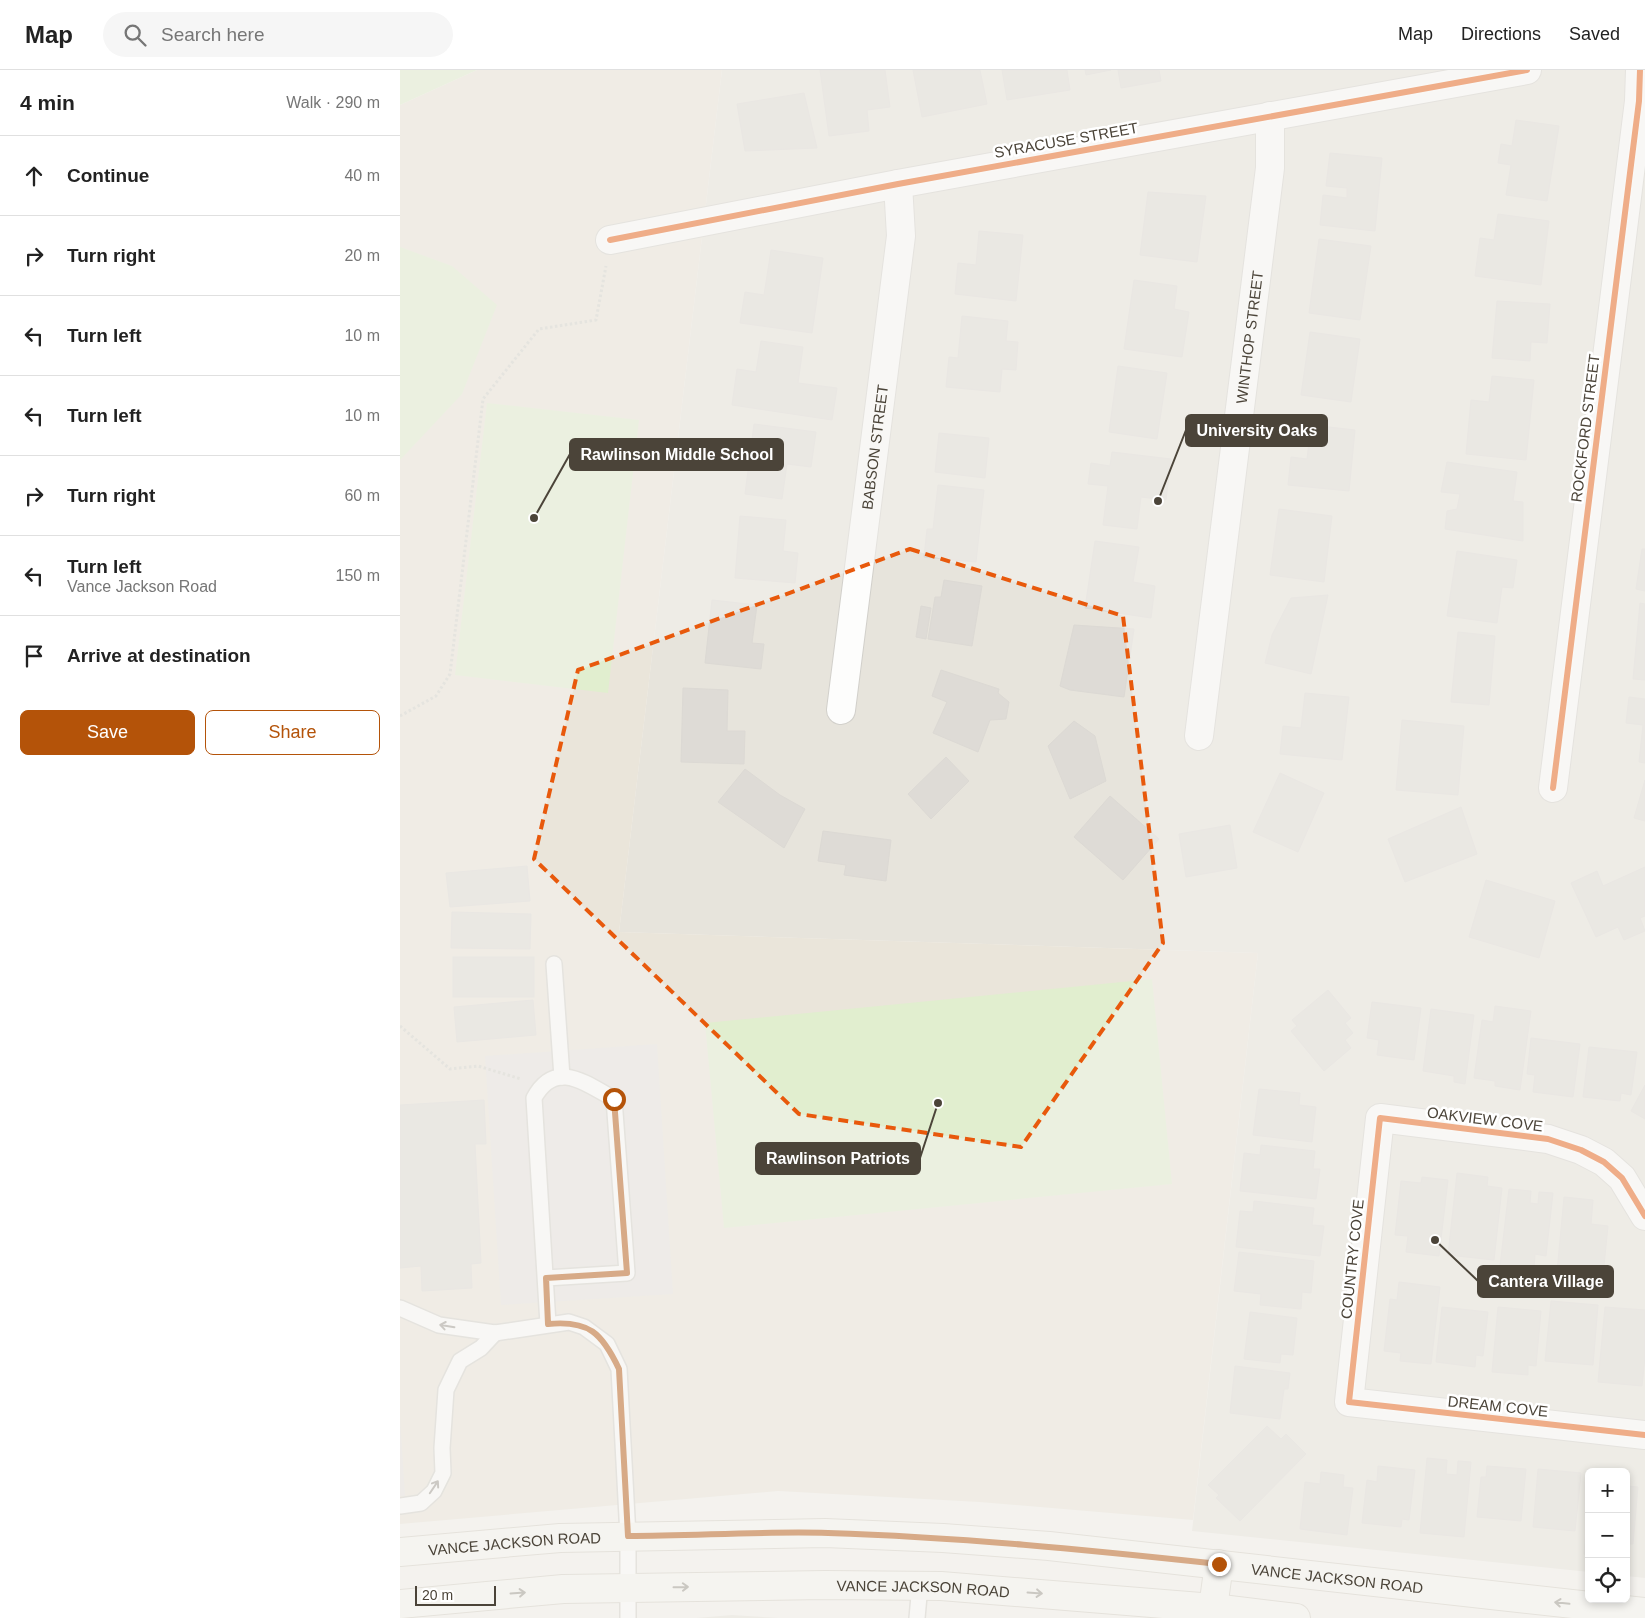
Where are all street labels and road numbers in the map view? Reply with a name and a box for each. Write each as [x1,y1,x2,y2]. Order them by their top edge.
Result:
street label: SYRACUSE STREET [993,119,1139,161]
street label: WINTHOP STREET [1232,270,1266,405]
street label: ROCKFORD STREET [1567,353,1603,503]
street label: BABSON STREET [858,384,891,511]
street label: OAKVIEW COVE [1426,1103,1544,1135]
street label: COUNTRY COVE [1337,1198,1367,1320]
street label: DREAM COVE [1447,1392,1549,1420]
street label: VANCE JACKSON ROAD [428,1529,601,1558]
street label: VANCE JACKSON ROAD [1250,1560,1424,1596]
street label: VANCE JACKSON ROAD [837,1577,1011,1600]

